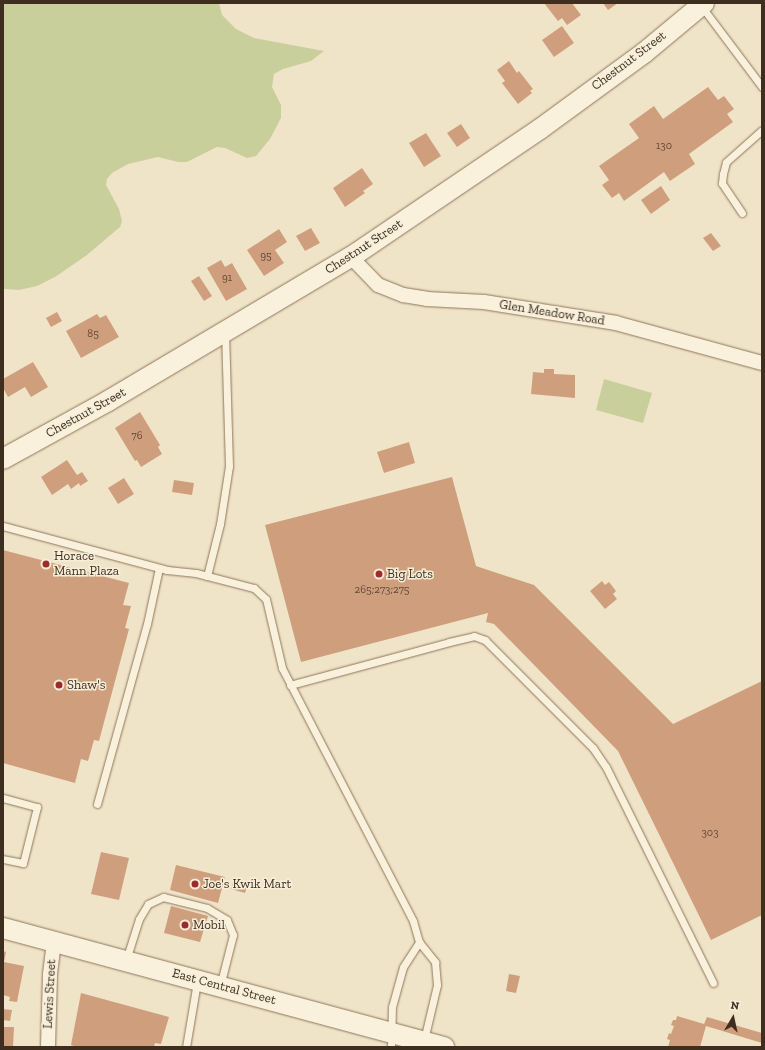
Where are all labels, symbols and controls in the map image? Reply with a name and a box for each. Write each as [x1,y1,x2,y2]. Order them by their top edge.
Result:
street label: Chestnut Street [589,28,669,94]
house number: 130 [656,139,672,153]
street label: Chestnut Street [322,216,406,278]
house number: 95 [260,249,272,263]
house number: 91 [222,271,232,285]
street label: Glen Meadow Road [498,297,606,329]
house number: 85 [87,327,99,341]
street label: Chestnut Street [43,385,129,441]
house number: 76 [131,429,143,443]
place label: Horace Mann Plaza [54,549,119,580]
marker: Horace Mann Plaza [41,559,51,569]
place label: Big Lots [387,566,433,582]
marker: Big Lots [374,569,384,579]
house number: 265;273;275 [355,583,409,597]
place label: Shaw's [67,677,105,693]
marker: Shaw's [54,680,64,690]
house number: 303 [701,826,719,840]
place label: Joe's Kwik Mart [203,876,291,892]
marker: Joe's Kwik Mart [190,879,200,889]
place label: Mobil [193,917,225,933]
marker: Mobil [180,920,190,930]
street label: Lewis Street [40,959,60,1029]
street label: East Central Street [171,966,277,1008]
north arrow [713,998,753,1038]
text: N [730,999,740,1013]

